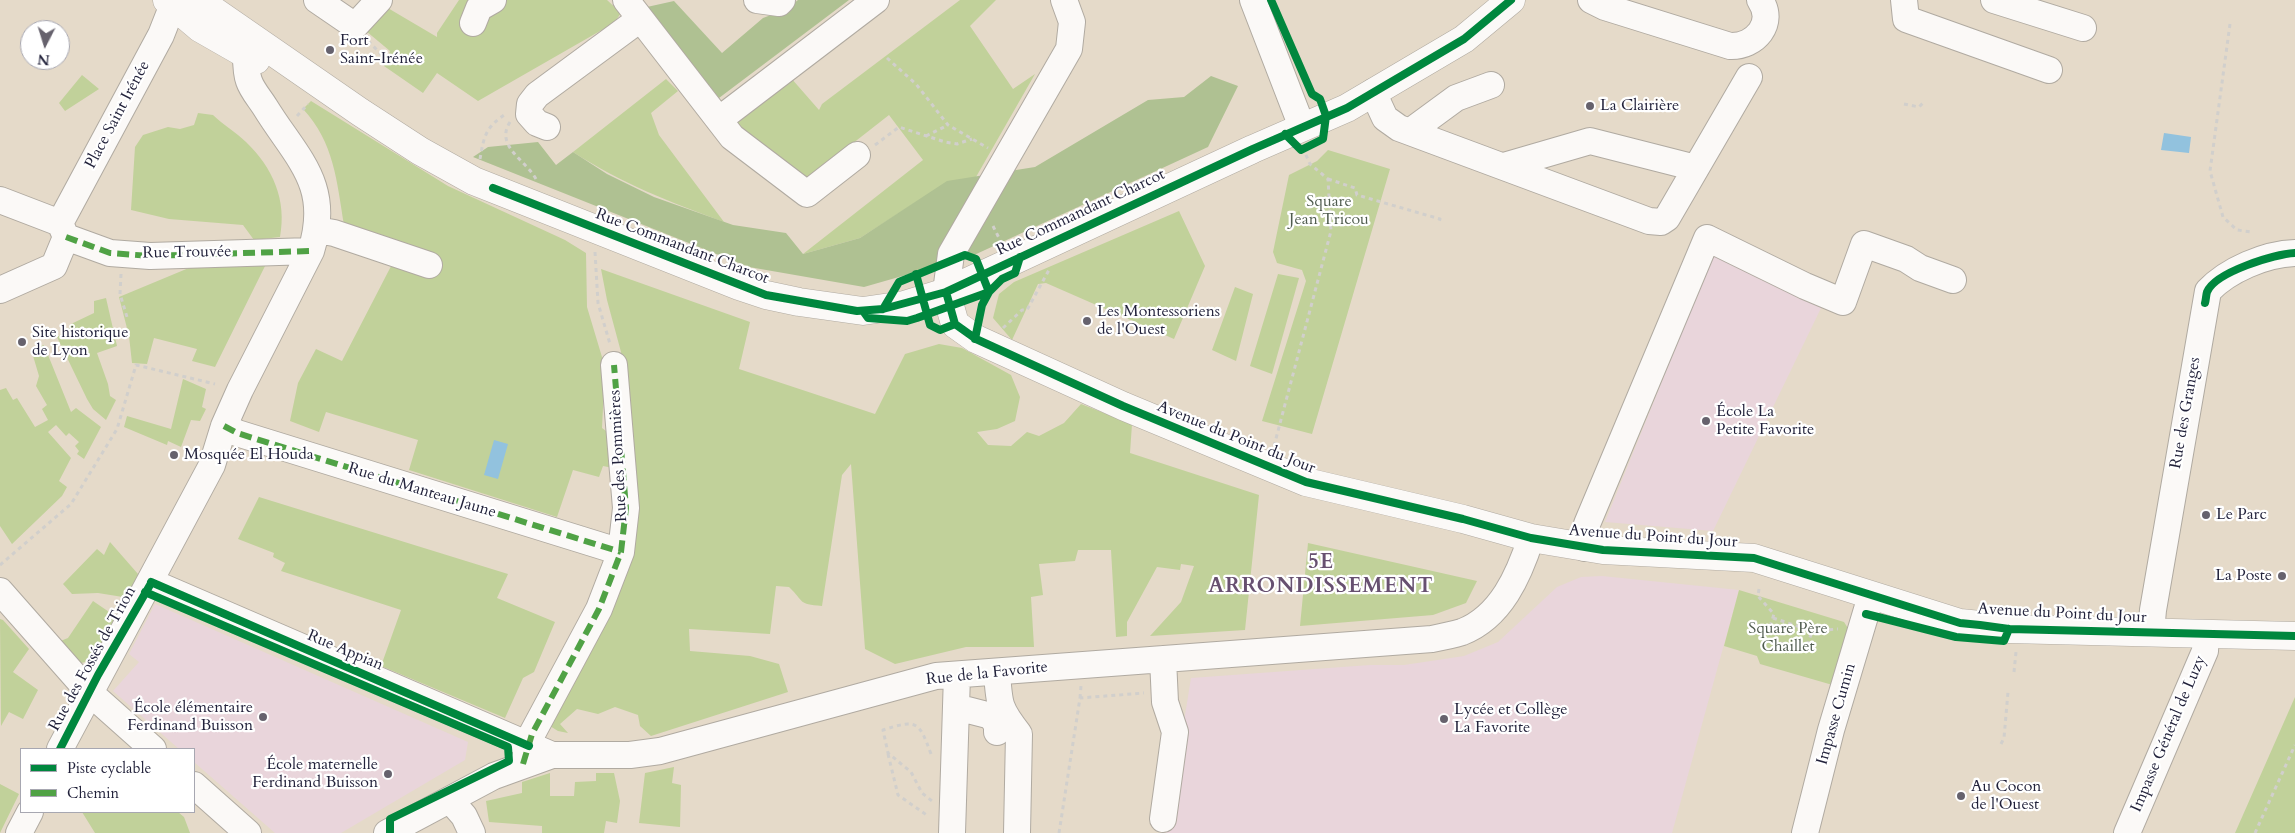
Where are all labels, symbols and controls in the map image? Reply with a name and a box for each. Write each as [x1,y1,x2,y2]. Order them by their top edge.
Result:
north arrow [20,20,70,70]
place label: Fort Saint-Irénée [340,31,423,69]
marker: Fort Saint-Irénée [324,44,336,56]
text: N [37,49,51,69]
street label: Place Saint Irénée [82,58,154,172]
place label: La Clairière [1600,96,1679,116]
marker: La Clairière [1584,100,1596,112]
street label: Rue Commandant Charcot [994,165,1168,261]
park label: Square Jean Tricou [1289,192,1369,230]
street label: Rue Commandant Charcot [593,205,771,289]
street label: Rue Trouvée [142,243,232,263]
place label: Les Montessoriens de l'Ouest [1097,302,1220,340]
marker: Les Montessoriens de l'Ouest [1081,315,1093,327]
place label: Site historique de Lyon [32,323,128,361]
marker: Site historique de Lyon [16,336,28,348]
street label: Rue des Granges [2167,356,2205,470]
street label: Rue des Pommières [606,389,632,523]
street label: Avenue du Point du Jour [1154,397,1318,479]
place label: École La Petite Favorite [1716,402,1814,440]
marker: École La Petite Favorite [1700,415,1712,427]
place label: Mosquée El Houda [184,445,314,465]
marker: Mosquée El Houda [168,449,180,461]
street label: Rue du Manteau Jaune [346,459,498,523]
place label: Le Parc [2216,505,2267,525]
marker: Le Parc [2200,509,2212,521]
street label: Avenue du Point du Jour [1568,522,1738,552]
district label: 5E ARRONDISSEMENT [1207,550,1435,600]
place label: La Poste [2215,566,2272,586]
marker: La Poste [2276,570,2288,582]
street label: Rue des Fossés de Trion [45,583,141,735]
street label: Avenue du Point du Jour [1977,600,2147,628]
park label: Square Père Chaillet [1748,619,1828,657]
street label: Rue Appian [304,626,386,676]
street label: Impasse Général de Luzy [2127,653,2211,815]
street label: Rue de la Favorite [925,658,1049,690]
street label: Impasse Cumin [1813,661,1861,767]
place label: École élémentaire Ferdinand Buisson [127,698,253,736]
place label: Lycée et Collège La Favorite [1454,700,1567,738]
marker: École élémentaire Ferdinand Buisson [257,711,269,723]
marker: Lycée et Collège La Favorite [1438,713,1450,725]
legend [20,748,195,813]
place label: École maternelle Ferdinand Buisson [252,755,378,793]
text: Piste cyclable [67,758,151,778]
marker: École maternelle Ferdinand Buisson [382,768,394,780]
place label: Au Cocon de l'Ouest [1971,777,2041,815]
text: Chemin [67,783,119,803]
marker: Au Cocon de l'Ouest [1955,790,1967,802]

